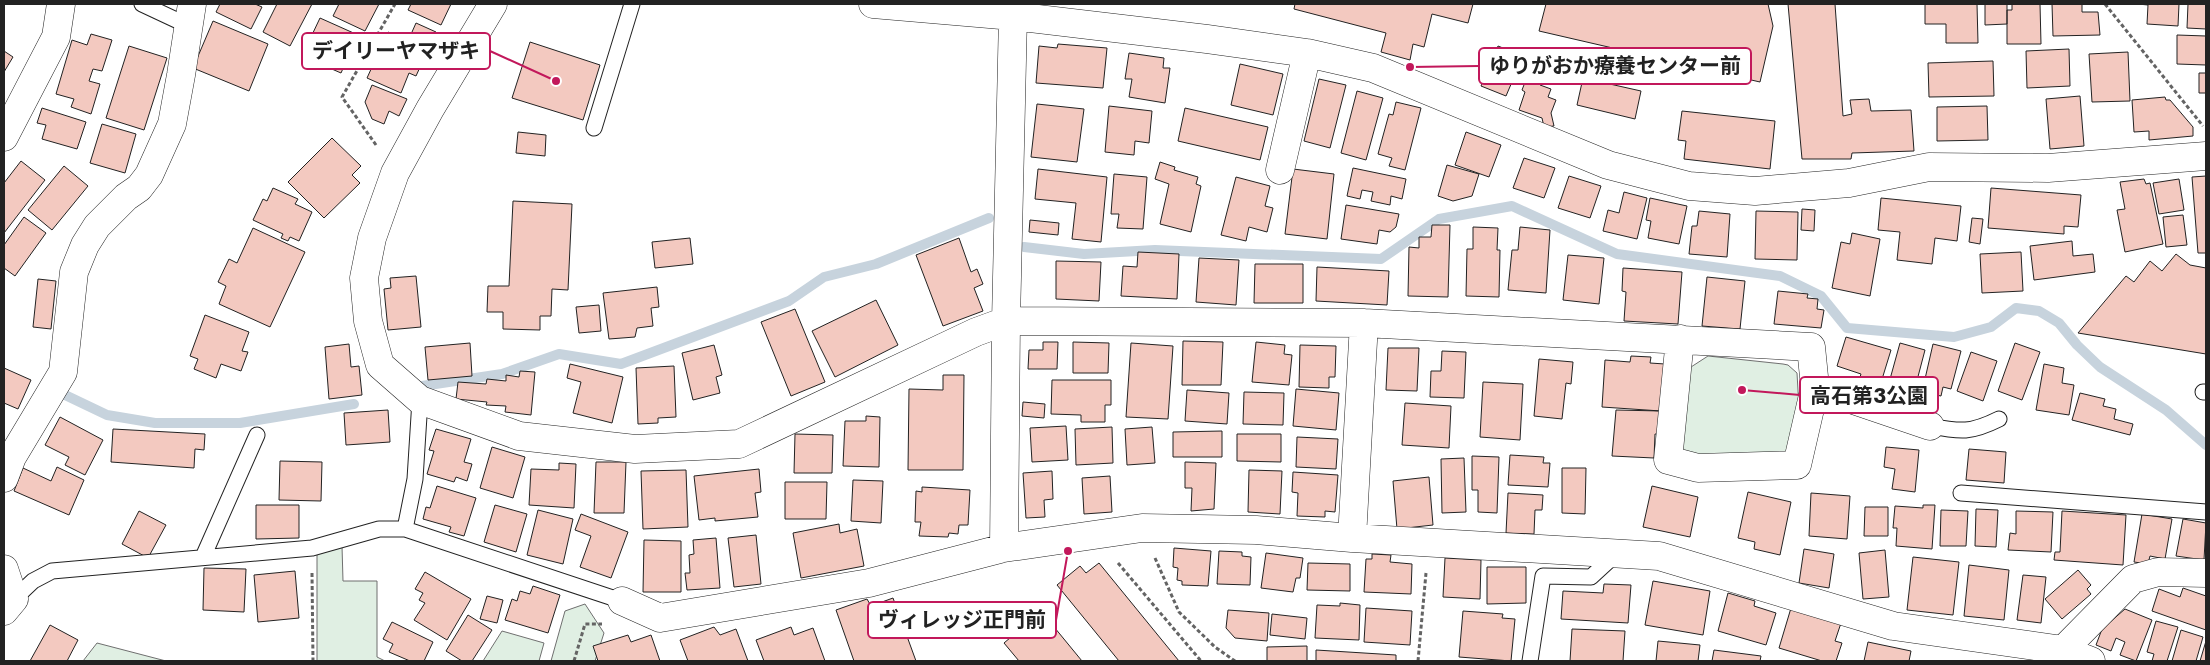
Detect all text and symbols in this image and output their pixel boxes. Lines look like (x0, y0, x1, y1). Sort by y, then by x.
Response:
callout: デイリーヤマザキ (302, 33, 490, 69)
text: デイリーヤマザキ (312, 36, 480, 66)
callout: ゆりがおか療養センター前 (1479, 48, 1751, 84)
text: ゆりがおか療養センター前 (1489, 51, 1741, 81)
callout: 高石第3公園 (1800, 377, 1938, 413)
text: 高石第3公園 (1810, 381, 1928, 411)
callout: ヴィレッジ正門前 (868, 602, 1056, 638)
text: ヴィレッジ正門前 (878, 605, 1046, 635)

